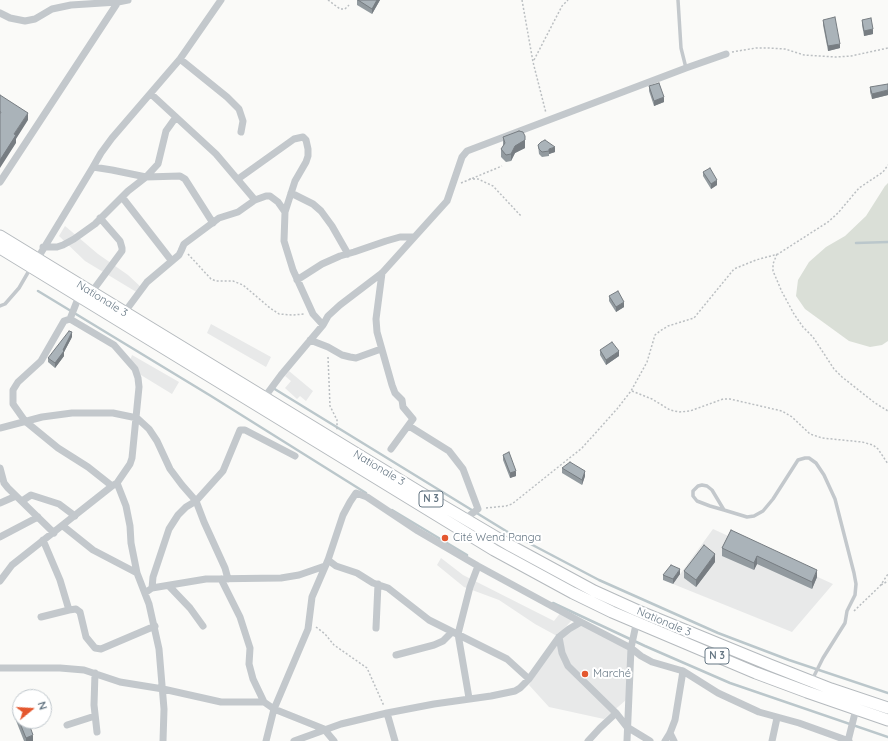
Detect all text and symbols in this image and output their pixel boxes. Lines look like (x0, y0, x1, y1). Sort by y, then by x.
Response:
street label: Nationale 3 (74, 278, 130, 320)
street label: Nationale 3 (351, 447, 407, 489)
road number: N 3 (419, 491, 443, 507)
place label: Cité Wend Panga (453, 531, 541, 545)
marker: Cité Wend Panga (440, 533, 450, 543)
street label: Nationale 3 (635, 605, 693, 639)
road number: N 3 (705, 648, 729, 664)
place label: Marché (593, 667, 631, 681)
marker: Marché (580, 669, 590, 679)
north arrow (12, 689, 52, 729)
text: N (35, 700, 50, 712)

